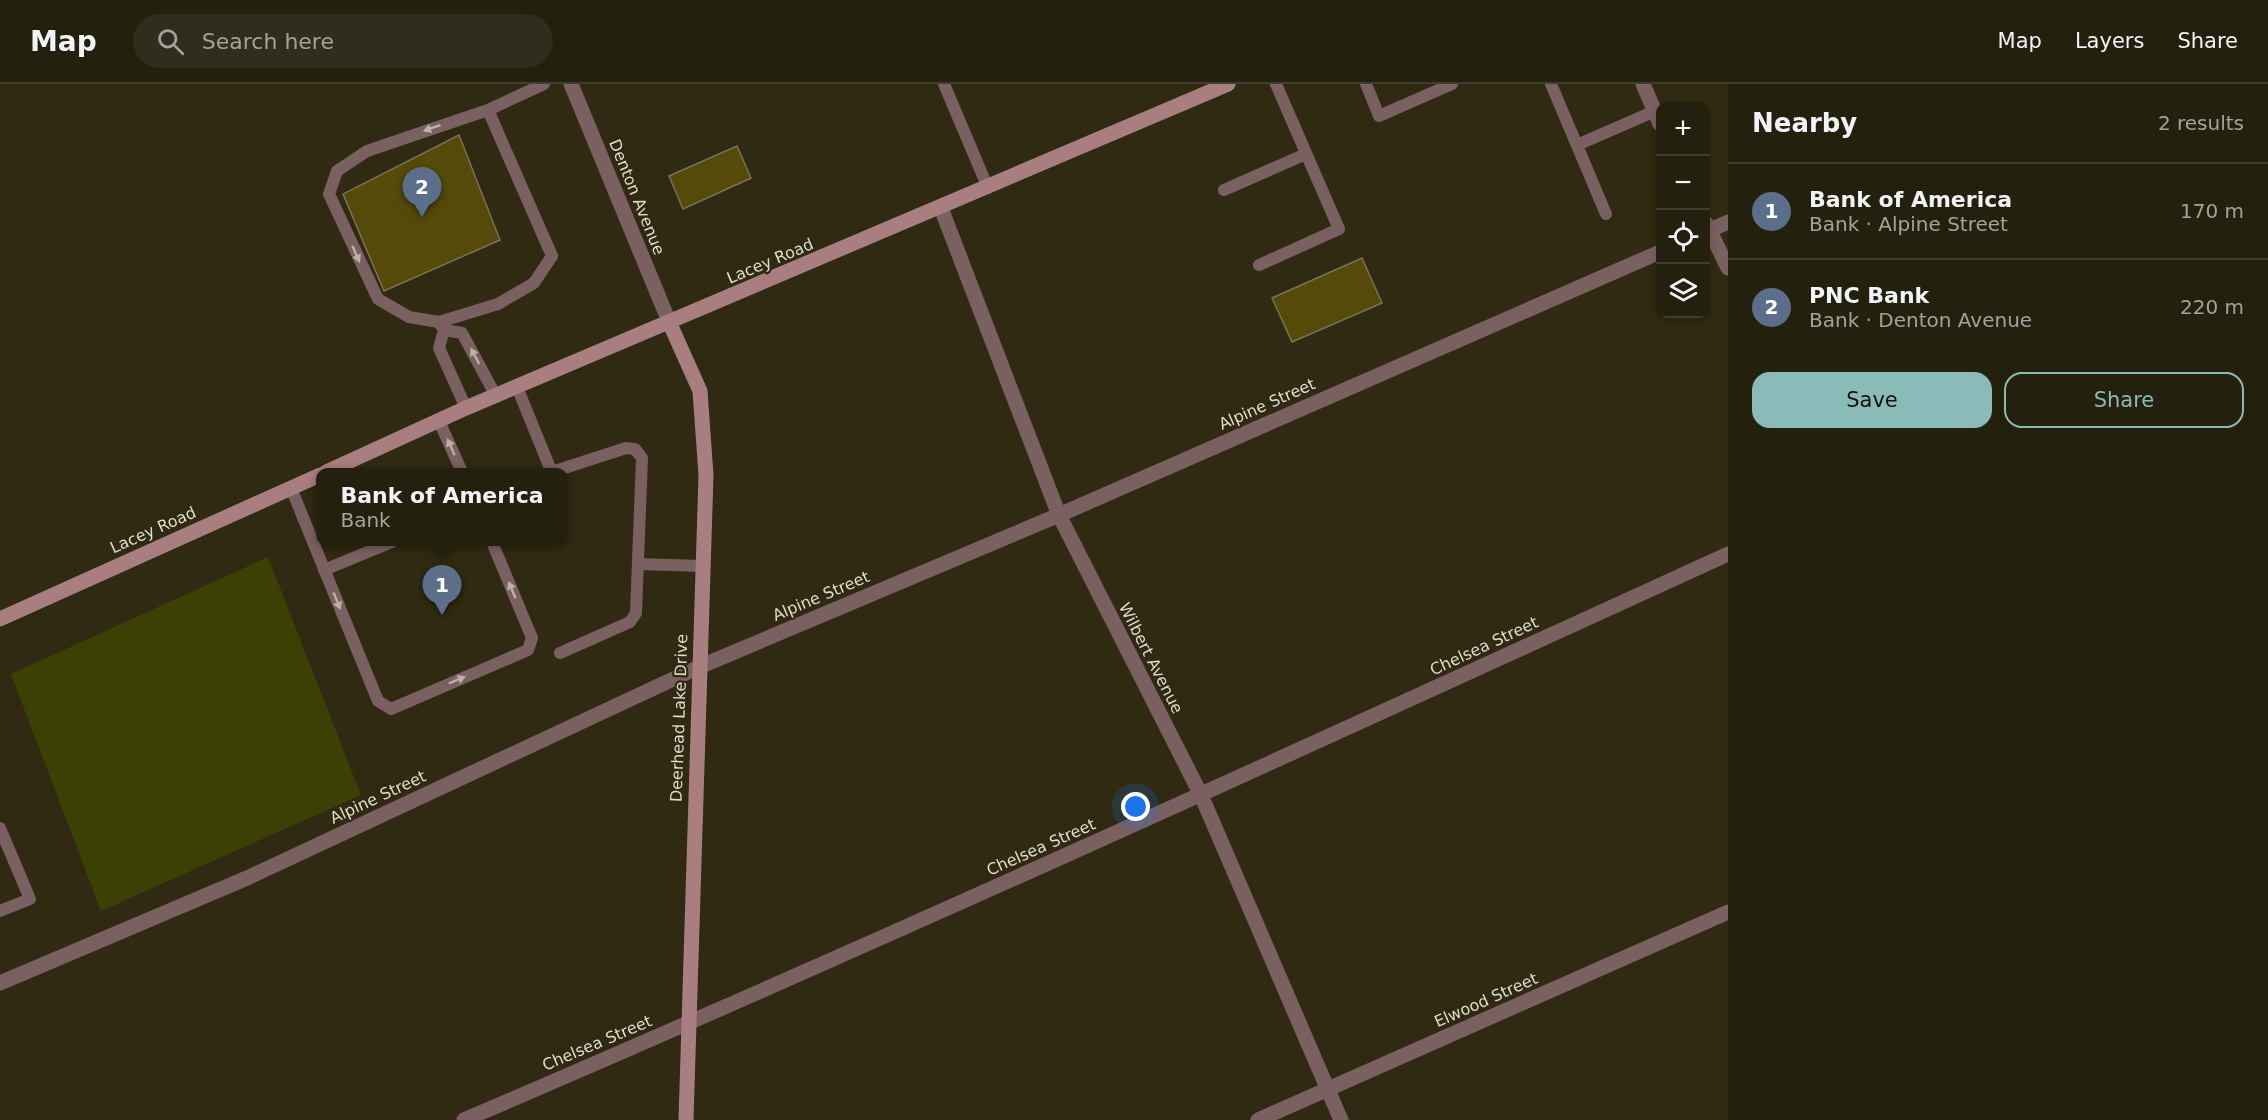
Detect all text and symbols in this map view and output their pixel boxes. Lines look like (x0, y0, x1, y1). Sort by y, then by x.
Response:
search box (133, 14, 553, 68)
text: Map (30, 25, 97, 58)
icon: search (154, 25, 187, 58)
text: Search here (202, 29, 334, 54)
text: Map (1998, 29, 2042, 53)
text: Layers (2075, 29, 2144, 53)
text: Share (2177, 29, 2238, 53)
map controls (1656, 102, 1710, 318)
button: + (1656, 102, 1710, 156)
text: Nearby (1752, 108, 1857, 138)
text: 2 results (2158, 111, 2244, 135)
one-way arrow (423, 124, 441, 134)
street label: Denton Avenue (605, 136, 669, 258)
button: − (1656, 156, 1710, 210)
pin: 2 (402, 168, 442, 217)
text: Bank of America (1809, 187, 2012, 212)
text: 1 (1765, 199, 1778, 223)
text: 170 m (2180, 199, 2244, 223)
button: locate (1656, 210, 1710, 264)
text: Bank · Alpine Street (1809, 212, 2008, 236)
street label: Lacey Road (724, 234, 816, 288)
one-way arrow (351, 245, 361, 263)
button: layers (1656, 264, 1710, 318)
text: PNC Bank (1809, 283, 1929, 308)
text: 2 (1765, 295, 1778, 319)
text: 220 m (2180, 295, 2244, 319)
text: Bank · Denton Avenue (1809, 308, 2032, 332)
one-way arrow (470, 347, 480, 364)
button: Save (1752, 372, 1992, 428)
button: Share (2004, 372, 2244, 428)
street label: Alpine Street (1216, 374, 1318, 434)
one-way arrow (446, 438, 455, 455)
popup (316, 468, 568, 546)
text: Bank of America (340, 483, 544, 508)
street label: Lacey Road (107, 503, 199, 557)
text: Bank (340, 508, 391, 532)
pin: 1 (422, 566, 462, 615)
street label: Alpine Street (770, 567, 872, 625)
one-way arrow (507, 580, 517, 598)
one-way arrow (332, 592, 342, 610)
street label: Wilbert Avenue (1115, 599, 1187, 717)
street label: Chelsea Street (1427, 613, 1541, 679)
street label: Deerhead Lake Drive (667, 634, 691, 802)
one-way arrow (448, 675, 466, 685)
street label: Alpine Street (327, 766, 429, 828)
your location (1121, 792, 1150, 821)
street label: Chelsea Street (984, 814, 1098, 880)
street label: Elwood Street (1431, 969, 1541, 1031)
street label: Chelsea Street (539, 1011, 655, 1075)

